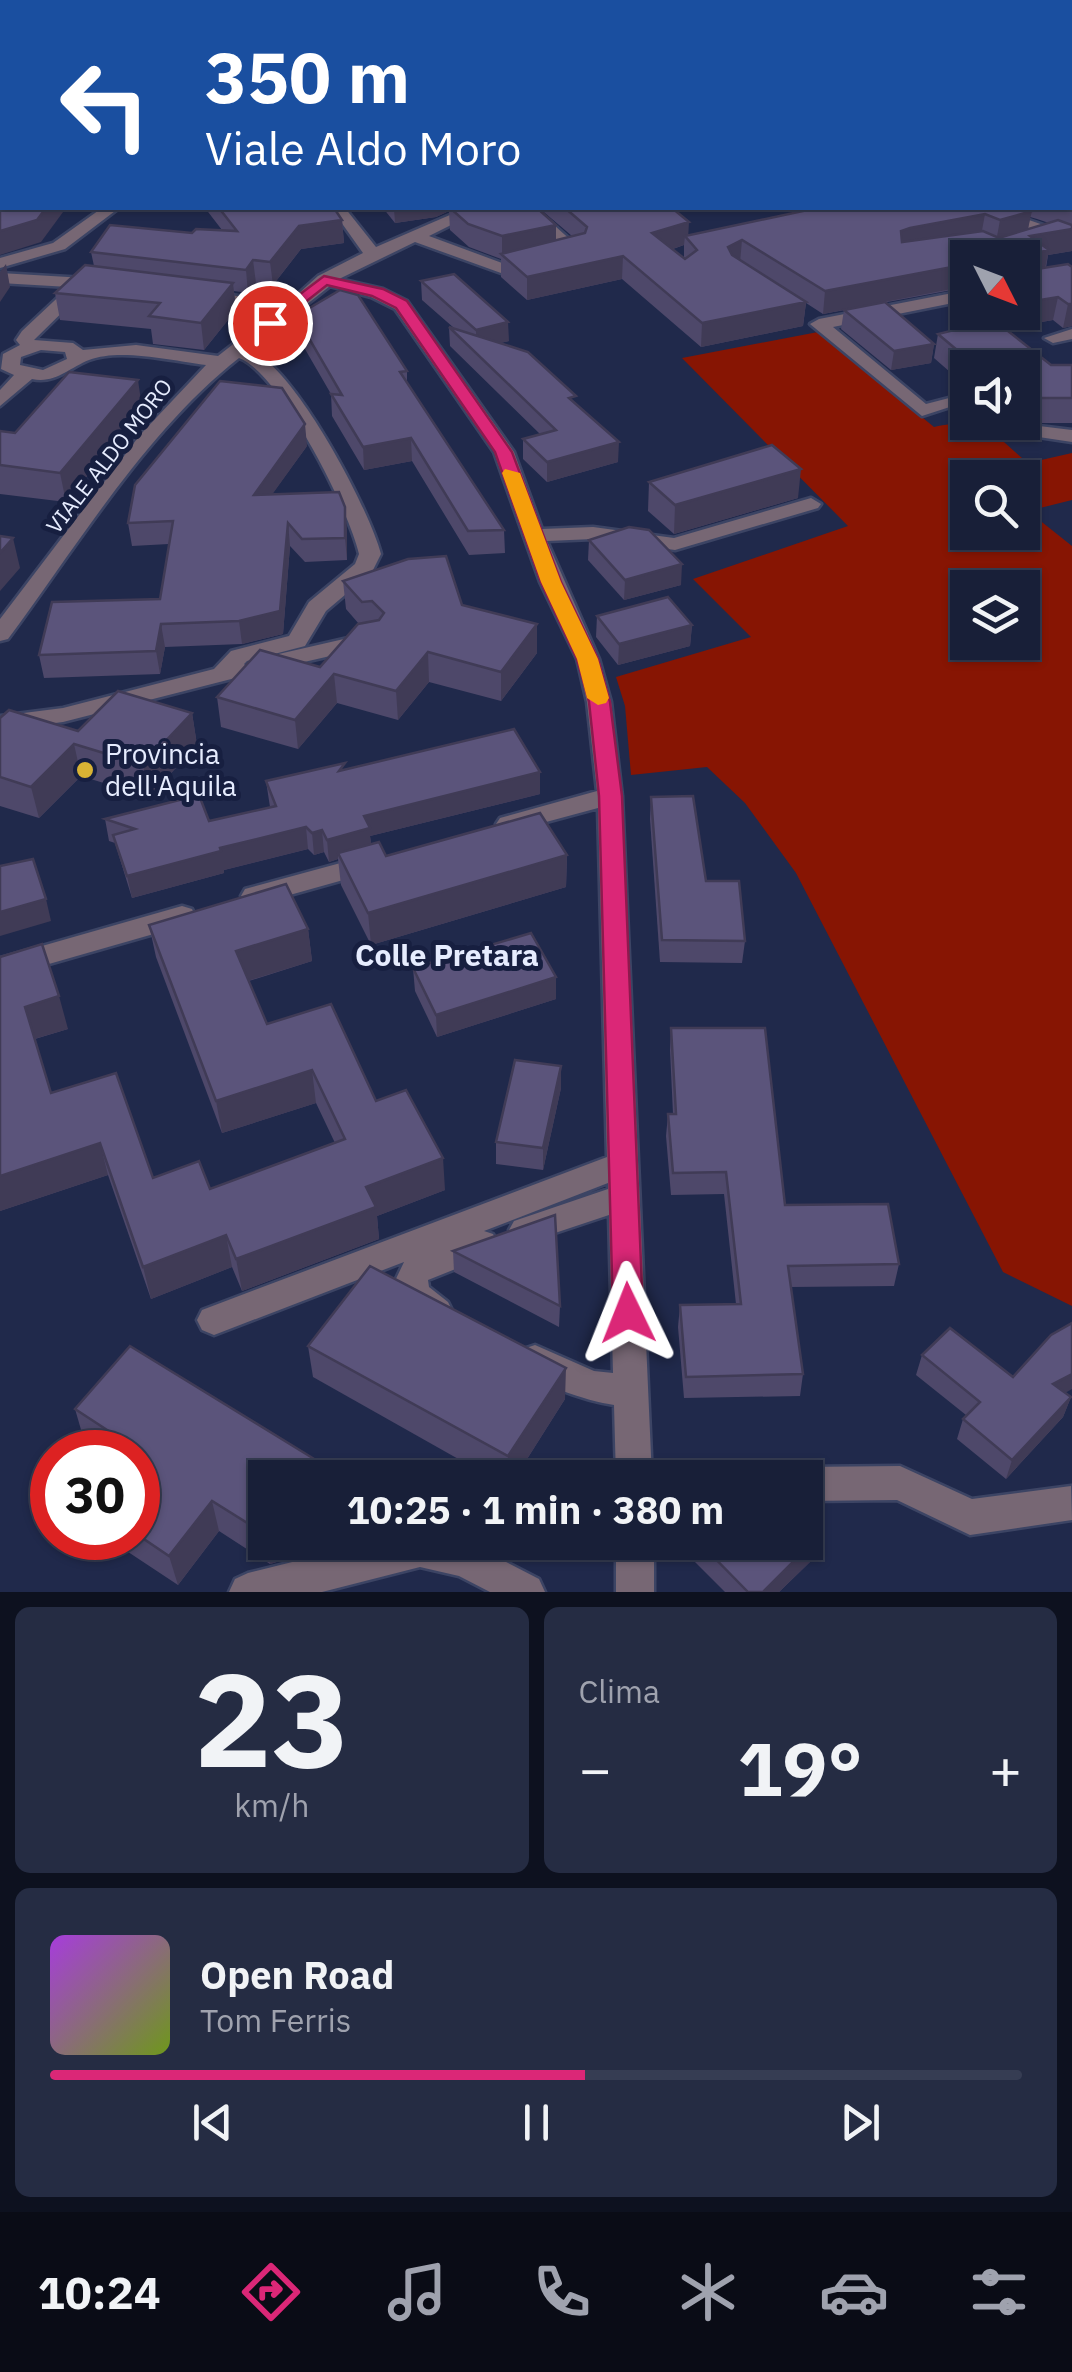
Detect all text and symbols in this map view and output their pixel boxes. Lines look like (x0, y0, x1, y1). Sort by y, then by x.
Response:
text: 350 m (205, 31, 410, 122)
icon: left (40, 40, 170, 170)
text: Viale Aldo Moro (205, 119, 522, 177)
north arrow (950, 240, 1040, 330)
map controls (950, 240, 1040, 660)
pin (228, 281, 313, 366)
icon: arrive (243, 296, 298, 351)
button: sound (950, 350, 1040, 440)
street label: VIALE ALDO MORO (39, 372, 178, 539)
button: search (950, 460, 1040, 550)
button: layers (950, 570, 1040, 660)
place label: Provincia dell'Aquila (105, 735, 237, 804)
marker: Provincia dell'Aquila (74, 759, 96, 781)
district label: Colle Pretara (355, 935, 539, 974)
position arrow (576, 1261, 680, 1365)
speed limit sign: 30 (30, 1430, 160, 1560)
text: 10:25 · 1 min · 380 m (347, 1485, 724, 1534)
text: 23 (194, 1634, 350, 1803)
text: Clima (579, 1670, 660, 1712)
text: 19° (738, 1719, 863, 1817)
text: − (579, 1733, 612, 1804)
text: + (989, 1733, 1022, 1804)
text: km/h (234, 1784, 309, 1826)
text: Open Road (200, 1950, 394, 1999)
text: Tom Ferris (200, 1999, 351, 2041)
icon: previous (185, 2095, 240, 2150)
icon: pause (509, 2095, 564, 2150)
icon: next (833, 2095, 888, 2150)
icon: directions (236, 2257, 306, 2327)
icon: music (382, 2257, 452, 2327)
icon: phone (527, 2257, 597, 2327)
icon: climate (673, 2257, 743, 2327)
icon: car (819, 2257, 889, 2327)
icon: filters (964, 2257, 1034, 2327)
text: 10:24 (38, 2263, 161, 2321)

